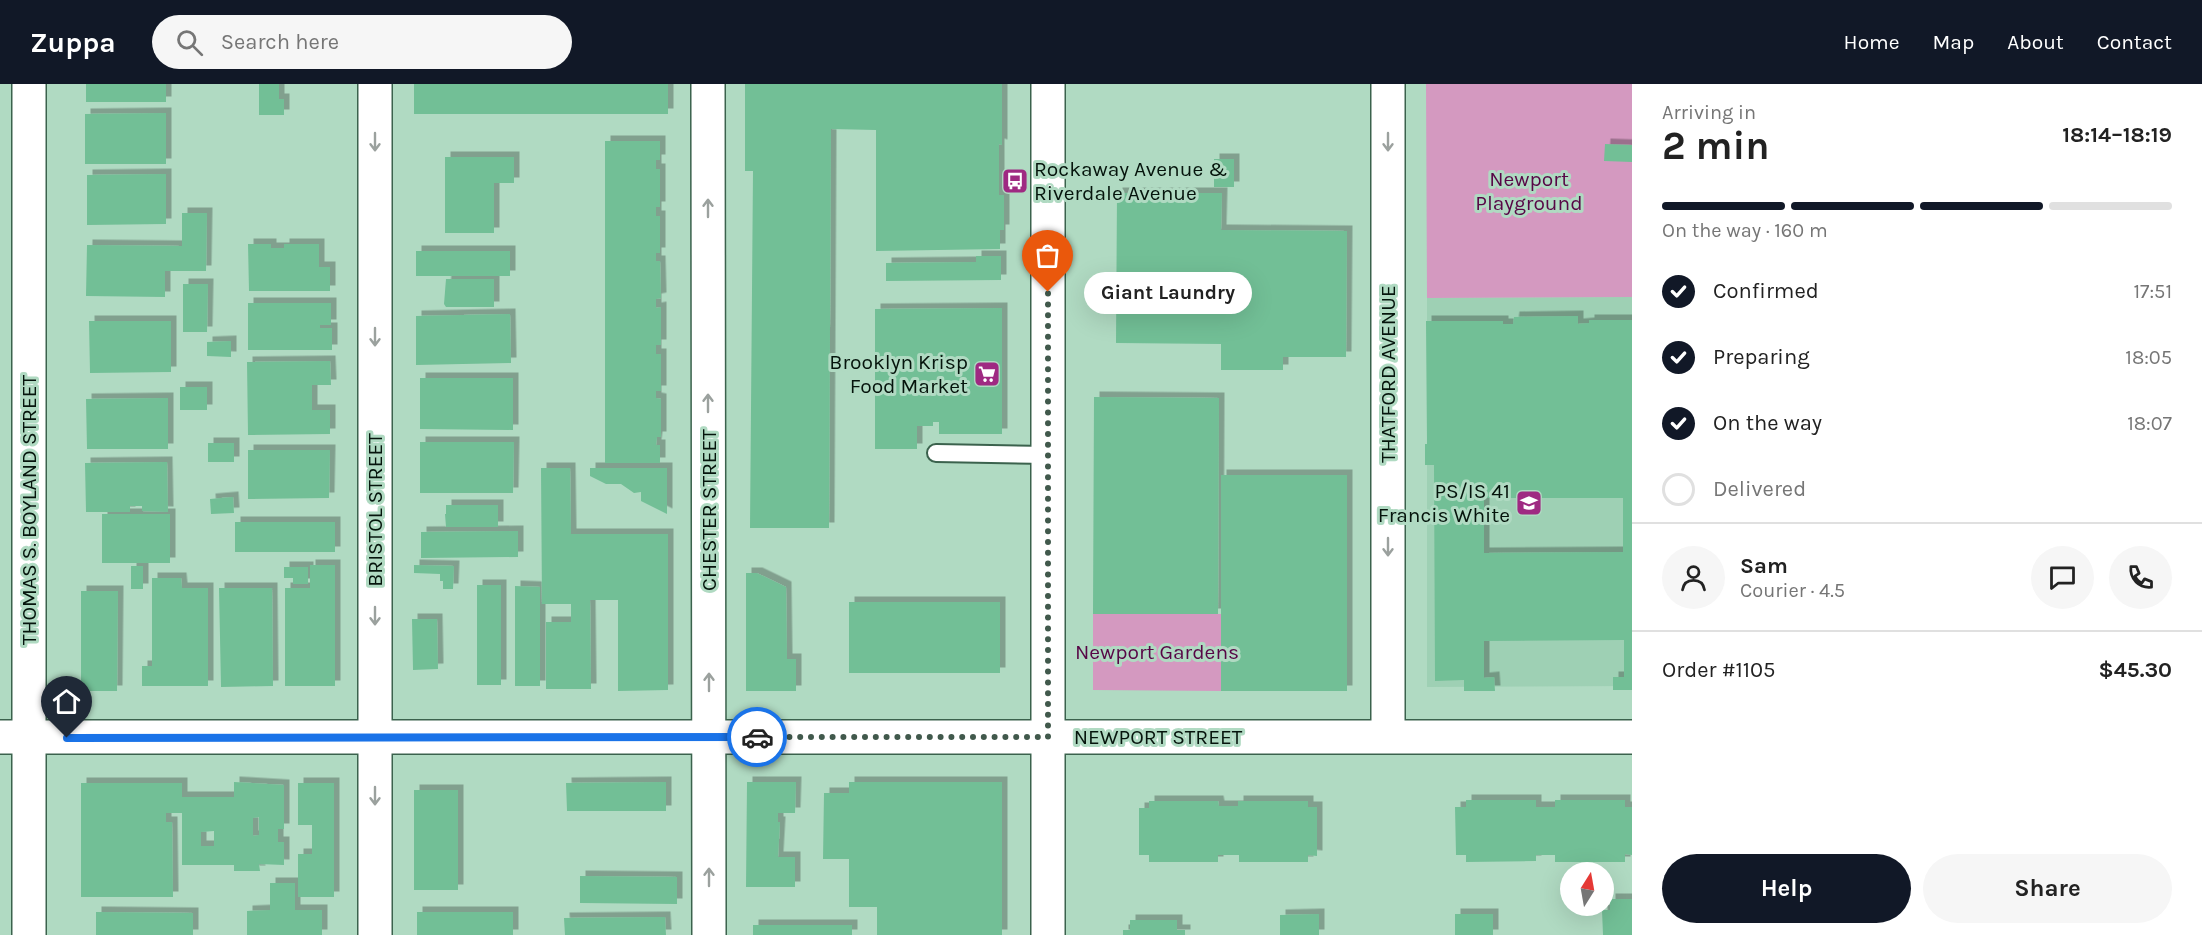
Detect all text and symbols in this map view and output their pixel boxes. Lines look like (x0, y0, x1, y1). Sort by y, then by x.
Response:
search box (152, 15, 572, 69)
text: Zuppa (30, 26, 116, 59)
icon: search (173, 26, 206, 59)
text: Search here (221, 29, 339, 55)
text: Home (1844, 30, 1900, 54)
text: Map (1933, 30, 1974, 54)
text: About (2007, 30, 2064, 54)
text: Contact (2097, 30, 2172, 54)
text: Arriving in (1662, 101, 1756, 124)
text: 18:14–18:19 (2062, 122, 2172, 148)
text: 2 min (1662, 123, 1770, 169)
one-way arrow (369, 132, 381, 152)
one-way arrow (1382, 132, 1394, 152)
place label: Rockaway Avenue & Riverdale Avenue (1034, 157, 1227, 205)
bus stop icon: Rockaway Avenue & Riverdale Avenue (1000, 166, 1030, 196)
park label: Newport Playground (1475, 167, 1583, 215)
one-way arrow (702, 198, 714, 218)
text: On the way · 160 m (1662, 219, 1828, 242)
pin (1022, 230, 1073, 292)
icon: bag (1031, 239, 1064, 272)
callout: Giant Laundry (1084, 271, 1252, 313)
icon: check (1662, 275, 1695, 308)
text: Confirmed (1713, 278, 1819, 304)
text: 17:51 (2133, 280, 2172, 303)
text: Giant Laundry (1101, 281, 1235, 304)
street label: THATFORD AVENUE (1376, 285, 1400, 463)
one-way arrow (369, 327, 381, 347)
icon: check (1662, 341, 1695, 374)
text: Preparing (1713, 344, 1810, 370)
text: 18:05 (2125, 346, 2172, 369)
place label: Brooklyn Krisp Food Market (829, 350, 968, 398)
supermarket icon: Brooklyn Krisp Food Market (972, 359, 1002, 389)
street label: THOMAS S. BOYLAND STREET (17, 374, 41, 645)
one-way arrow (702, 393, 714, 413)
icon: check (1662, 407, 1695, 440)
text: On the way (1713, 410, 1822, 436)
text: 18:07 (2127, 412, 2172, 435)
street label: CHESTER STREET (697, 429, 721, 591)
street label: BRISTOL STREET (363, 433, 387, 587)
text: Delivered (1713, 476, 1806, 502)
place label: PS/IS 41 Francis White (1378, 479, 1510, 527)
school or university icon: PS/IS 41 Francis White (1514, 488, 1544, 518)
one-way arrow (1382, 537, 1394, 557)
button: person (1662, 546, 1725, 609)
button: chat (2031, 546, 2094, 609)
button: phone (2109, 546, 2172, 609)
text: Sam (1740, 553, 1788, 579)
text: Courier · 4.5 (1740, 579, 1845, 602)
one-way arrow (369, 606, 381, 626)
park label: Newport Gardens (1075, 640, 1239, 664)
text: Order #1105 (1662, 657, 1775, 683)
text: $45.30 (2099, 657, 2172, 683)
one-way arrow (703, 672, 715, 692)
pin (41, 676, 92, 738)
icon: home (50, 685, 83, 718)
courier (727, 707, 787, 767)
icon: car (741, 721, 774, 754)
street label: NEWPORT STREET (1074, 725, 1243, 749)
one-way arrow (369, 785, 381, 805)
button: Help (1662, 854, 1911, 923)
button: Share (1923, 854, 2172, 923)
north arrow (1560, 862, 1614, 916)
map controls (1560, 862, 1614, 916)
one-way arrow (703, 867, 715, 887)

